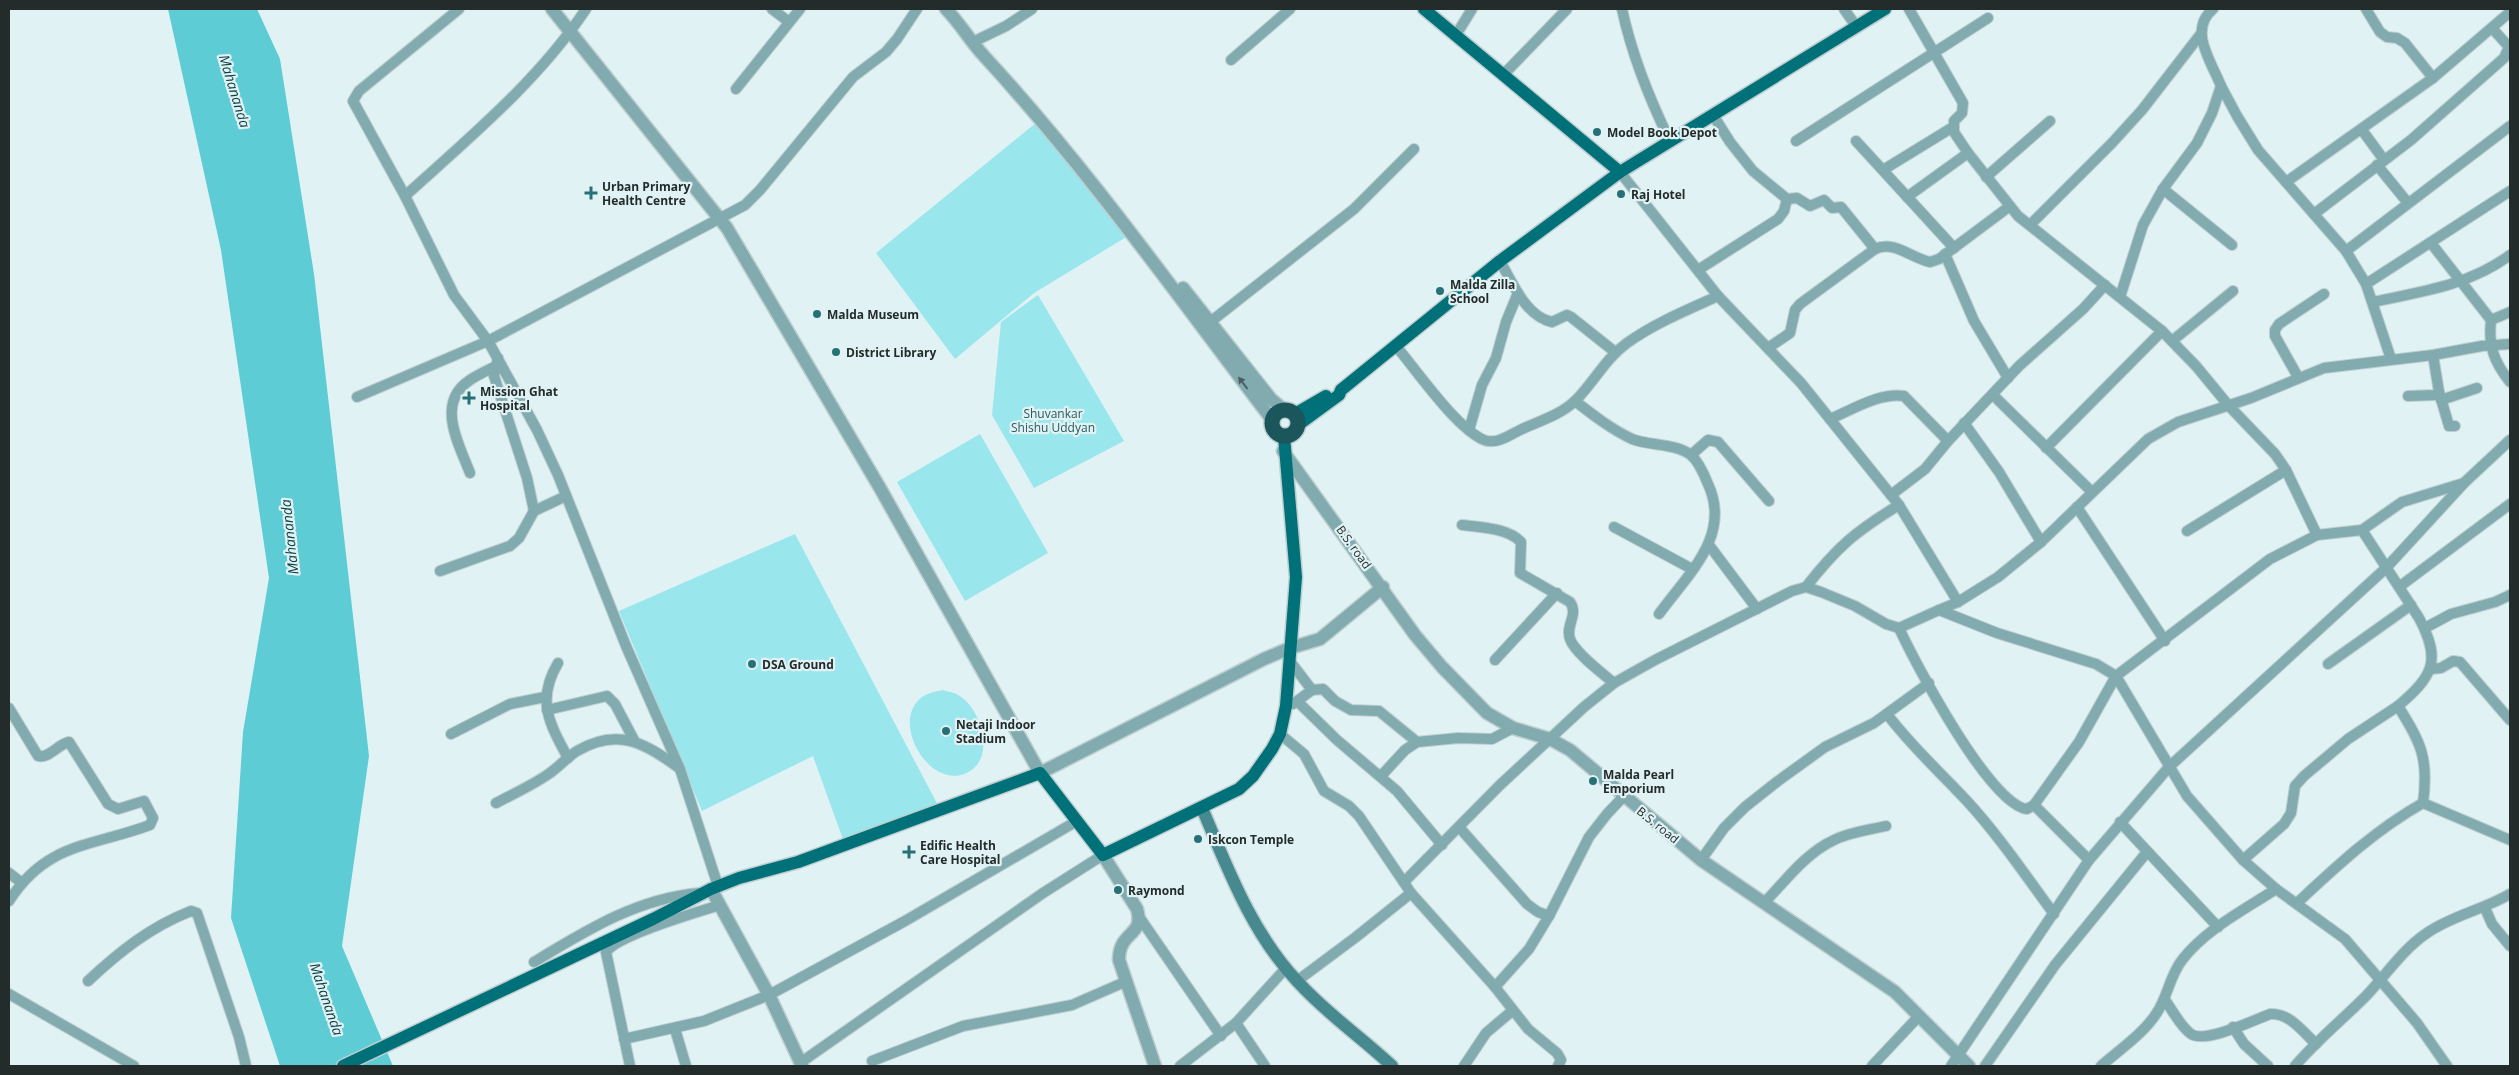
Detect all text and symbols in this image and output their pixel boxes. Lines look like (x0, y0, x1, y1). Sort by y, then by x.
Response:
water label: Mahananda (215, 52, 255, 130)
place label: Model Book Depot (1607, 124, 1717, 141)
marker: Model Book Depot (1591, 126, 1603, 138)
place label: Urban Primary Health Centre (602, 178, 690, 209)
marker: Urban Primary Health Centre (584, 186, 598, 200)
place label: Raj Hotel (1631, 186, 1686, 203)
marker: Raj Hotel (1615, 188, 1627, 200)
place label: Malda Zilla School (1450, 276, 1515, 307)
marker: Malda Zilla School (1434, 285, 1446, 297)
place label: Malda Museum (827, 306, 919, 323)
marker: Malda Museum (811, 308, 823, 320)
place label: District Library (846, 344, 937, 361)
marker: District Library (830, 346, 842, 358)
one-way arrow (1238, 377, 1249, 390)
place label: Mission Ghat Hospital (480, 383, 558, 414)
marker: Mission Ghat Hospital (462, 391, 476, 405)
park label: Shuvankar Shishu Uddyan (1011, 405, 1095, 436)
water label: Mahananda (276, 498, 302, 576)
street label: B.S. road (1332, 522, 1376, 572)
place label: DSA Ground (762, 656, 834, 673)
marker: DSA Ground (746, 658, 758, 670)
place label: Netaji Indoor Stadium (956, 716, 1036, 747)
marker: Netaji Indoor Stadium (940, 725, 952, 737)
place label: Malda Pearl Emporium (1603, 766, 1674, 797)
marker: Malda Pearl Emporium (1587, 775, 1599, 787)
street label: B.S. road (1633, 803, 1683, 847)
place label: Iskcon Temple (1208, 831, 1294, 848)
marker: Iskcon Temple (1192, 833, 1204, 845)
place label: Edific Health Care Hospital (920, 837, 1001, 868)
marker: Edific Health Care Hospital (902, 845, 916, 859)
place label: Raymond (1128, 882, 1185, 899)
marker: Raymond (1112, 884, 1124, 896)
water label: Mahananda (306, 960, 348, 1038)

